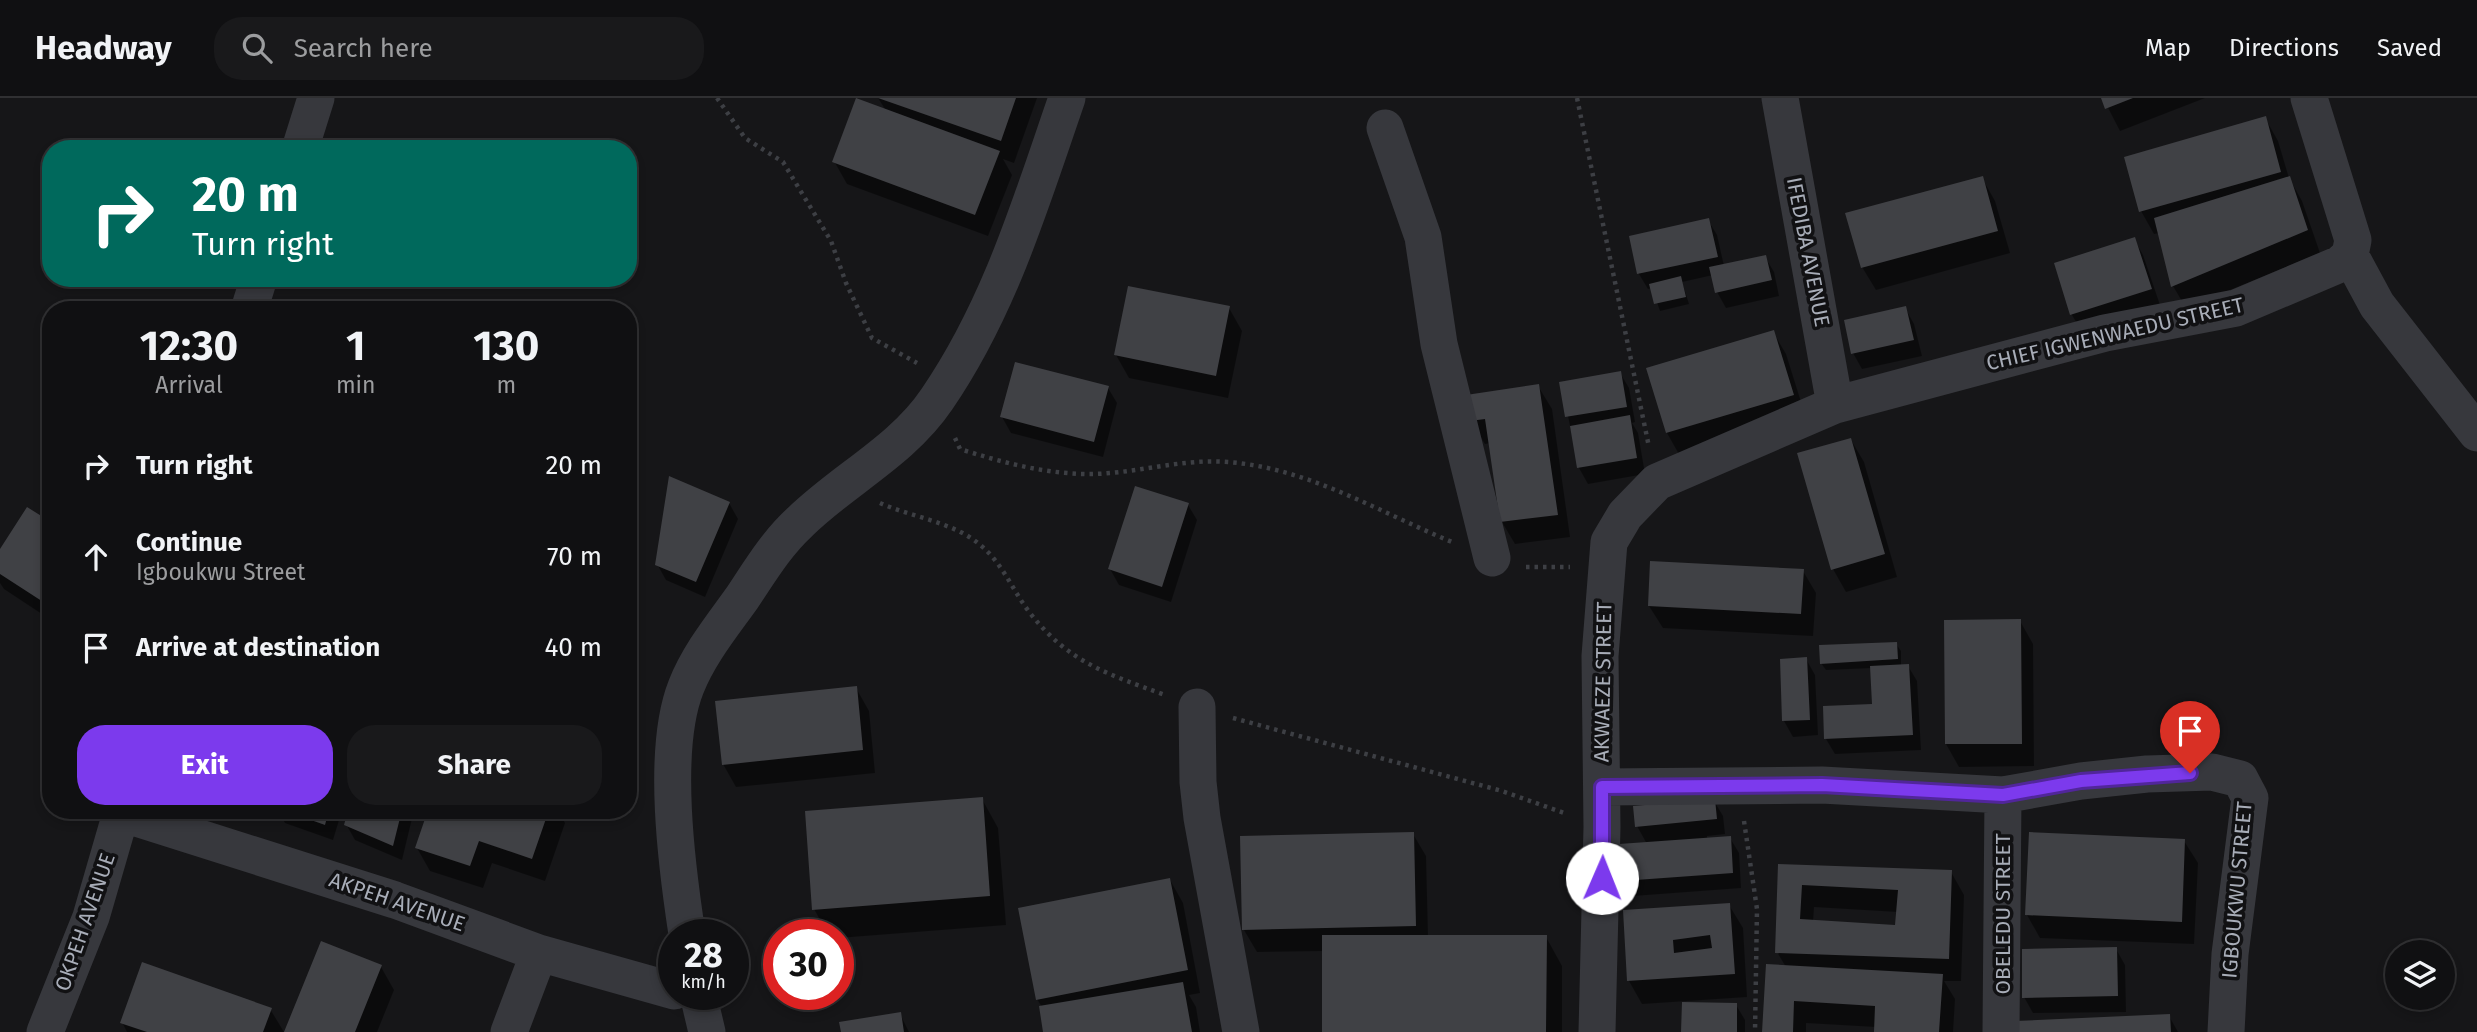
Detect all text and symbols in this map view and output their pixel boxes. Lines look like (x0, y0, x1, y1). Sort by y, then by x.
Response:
search box (214, 17, 704, 80)
text: Headway (35, 28, 172, 68)
icon: search (238, 29, 276, 67)
text: Search here (294, 33, 433, 64)
text: Map (2145, 34, 2191, 62)
text: Directions (2229, 34, 2339, 62)
text: Saved (2377, 34, 2442, 62)
text: 20 m (192, 165, 299, 224)
icon: right (77, 168, 168, 259)
street label: IFEDIBA AVENUE (1781, 175, 1835, 329)
text: Turn right (192, 225, 334, 263)
street label: CHIEF IGWENWAEDU STREET (1984, 292, 2246, 376)
text: 12:30 (140, 321, 238, 371)
text: 1 (346, 321, 365, 371)
text: 130 (473, 321, 539, 371)
text: Arrival (155, 371, 223, 399)
text: min (336, 371, 376, 399)
text: m (496, 371, 516, 399)
icon: right (77, 447, 115, 485)
text: Turn right (136, 450, 253, 481)
text: 20 m (545, 450, 602, 481)
text: Continue (136, 527, 242, 558)
icon: ahead (77, 538, 115, 576)
text: 70 m (547, 541, 602, 572)
text: Igboukwu Street (136, 558, 305, 586)
street label: AKWAEZE STREET (1589, 601, 1617, 762)
icon: arrive (77, 629, 115, 667)
text: Arrive at destination (136, 632, 380, 663)
text: 40 m (544, 632, 602, 663)
pin (2160, 701, 2220, 773)
icon: arrive (2171, 712, 2209, 750)
button: Exit (77, 725, 333, 805)
button: Share (347, 725, 602, 805)
street label: IGBOUKWU STREET (2216, 800, 2258, 980)
street label: OBELEDU STREET (1990, 833, 2016, 995)
position arrow (1565, 841, 1639, 915)
street label: OKPEH AVENUE (49, 850, 121, 994)
street label: AKPEH AVENUE (326, 867, 468, 937)
speed limit sign: 30 (763, 919, 854, 1010)
text: 28 (684, 934, 723, 976)
map controls (2385, 940, 2455, 1010)
button: layers (2385, 940, 2455, 1010)
text: km/h (681, 971, 726, 993)

